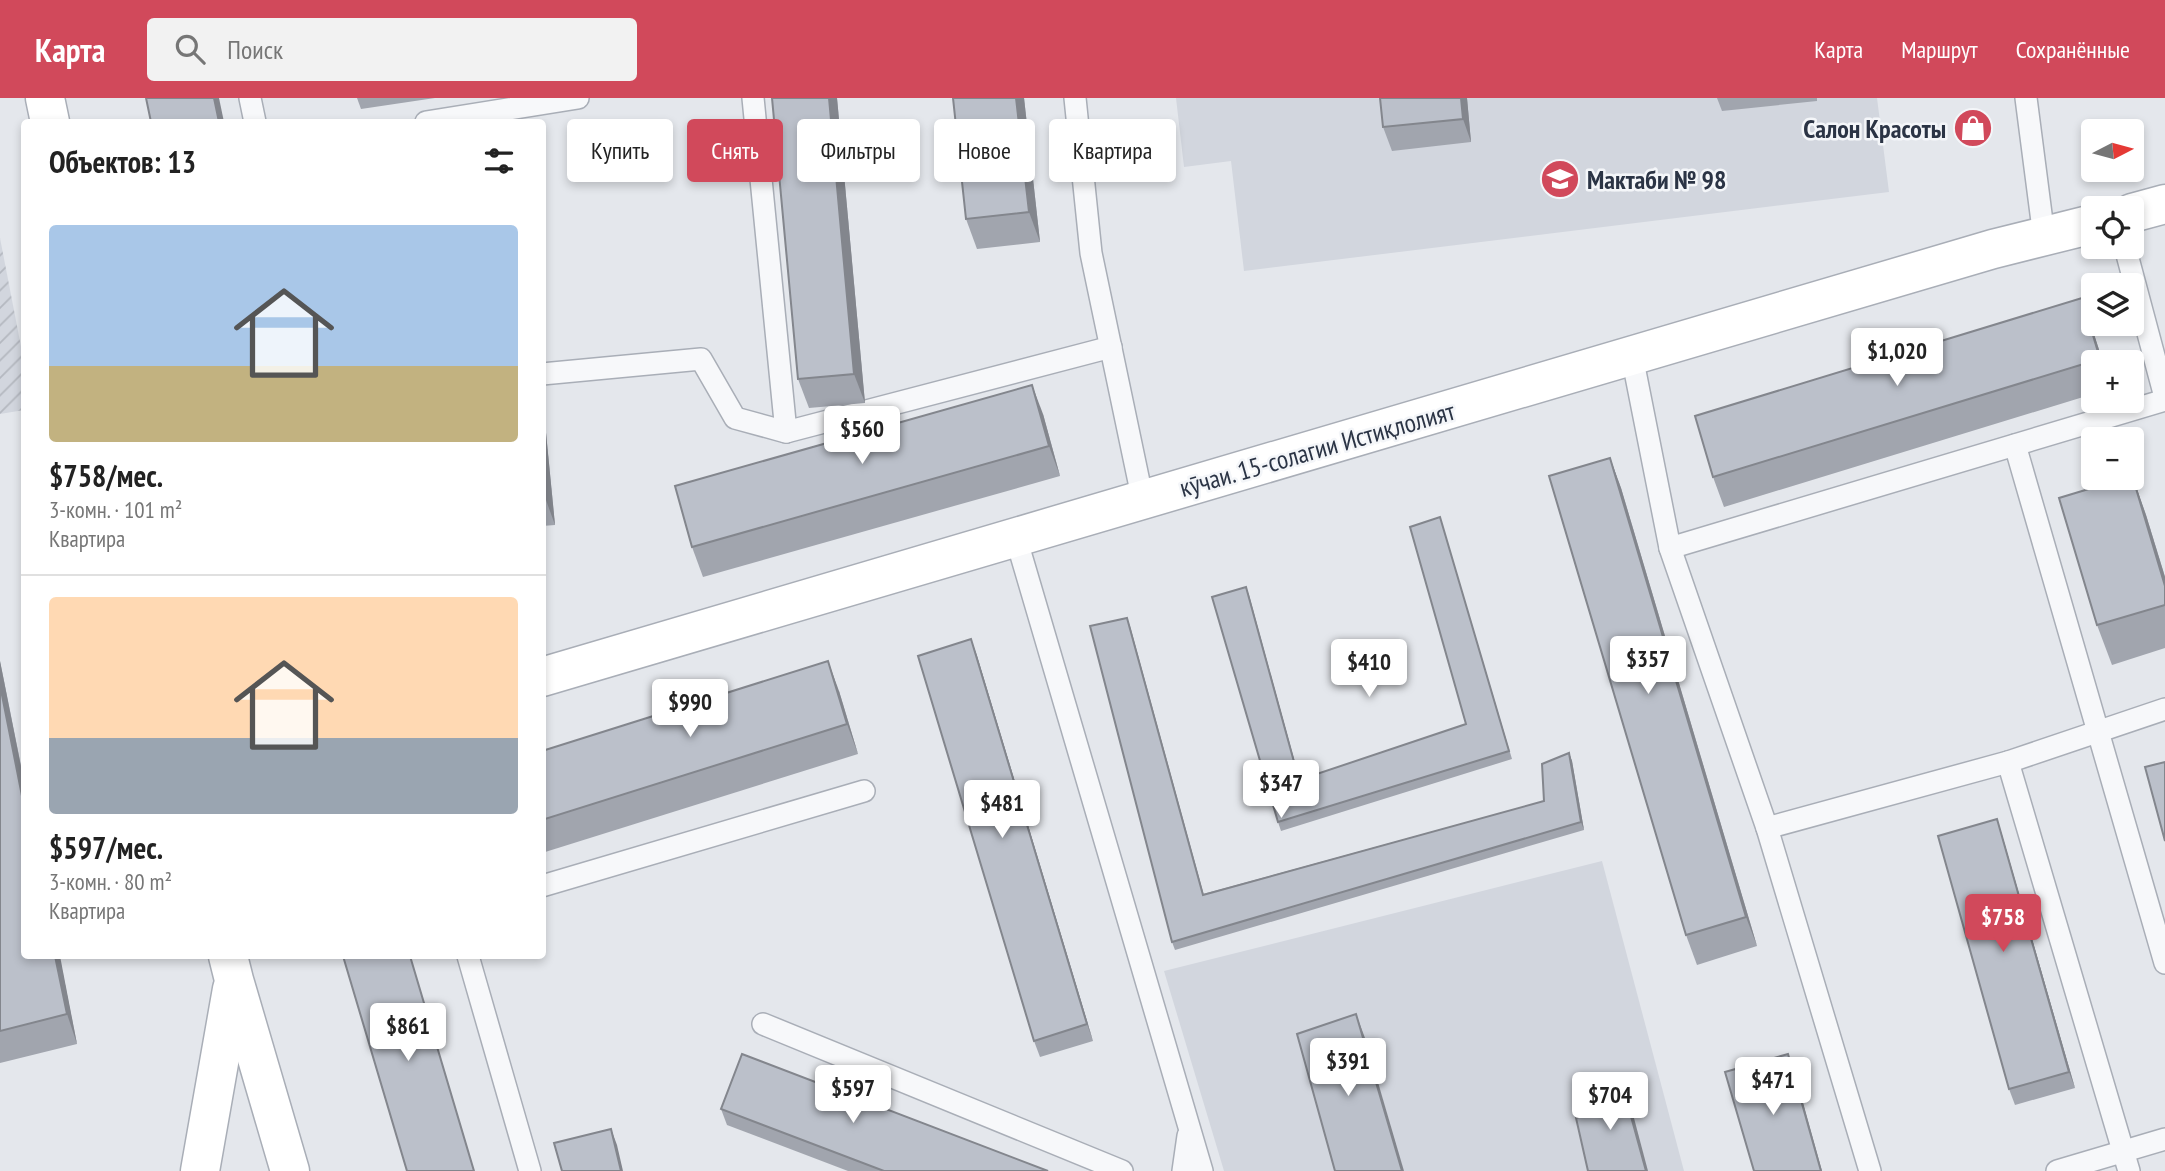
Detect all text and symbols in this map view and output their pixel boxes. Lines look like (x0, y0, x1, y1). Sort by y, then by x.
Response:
search box (147, 18, 637, 81)
text: Карта (35, 28, 105, 71)
icon: search (171, 30, 209, 68)
text: Поиск (227, 33, 283, 66)
text: Карта (1814, 34, 1863, 65)
text: Маршрут (1901, 34, 1978, 65)
text: Сохранённые (2016, 34, 2130, 65)
shop icon: Салон Красоты (1952, 107, 1994, 149)
place label: Салон Красоты (1803, 112, 1946, 145)
chip: Купить (567, 119, 673, 182)
chip: Снять (687, 119, 783, 182)
chip: Фильтры (797, 119, 920, 182)
chip: Новое (934, 119, 1035, 182)
chip: Квартира (1049, 119, 1176, 182)
north arrow (2081, 119, 2144, 182)
map controls (2081, 119, 2144, 490)
text: Объектов: 13 (49, 142, 196, 181)
icon: filters (480, 142, 518, 180)
school or university icon: Мактаби № 98 (1539, 158, 1581, 200)
place label: Мактаби № 98 (1587, 163, 1726, 196)
button: locate (2081, 196, 2144, 259)
icon: home (221, 270, 347, 396)
button: layers (2081, 273, 2144, 336)
pin: $1,020 (1840, 328, 1954, 388)
text: $1,020 (1867, 336, 1927, 365)
button: + (2081, 350, 2144, 413)
street label: кӯчаи. 15-солагии Истиқлолият (1176, 394, 1459, 504)
pin: $560 (821, 406, 903, 466)
text: $560 (840, 414, 884, 443)
button: − (2081, 427, 2144, 490)
text: $758/мес. (49, 456, 163, 495)
text: 3-комн. · 101 m² (49, 495, 182, 524)
text: Квартира (49, 524, 125, 553)
pin: $357 (1607, 636, 1689, 696)
pin: $410 (1328, 640, 1410, 699)
icon: home (221, 642, 347, 768)
text: $357 (1626, 644, 1670, 673)
text: $410 (1347, 647, 1391, 676)
pin: $990 (649, 680, 731, 739)
text: $990 (668, 687, 712, 716)
pin: $347 (1240, 760, 1322, 820)
text: $347 (1259, 768, 1303, 797)
pin: $481 (961, 780, 1043, 840)
text: $481 (980, 788, 1024, 817)
text: $597/мес. (49, 828, 163, 867)
text: 3-комн. · 80 m² (49, 867, 172, 896)
pin: $758 (1962, 894, 2044, 954)
text: Квартира (49, 896, 125, 925)
text: $758 (1981, 902, 2025, 931)
pin: $861 (367, 1004, 449, 1063)
text: $861 (386, 1011, 430, 1040)
pin: $391 (1307, 1038, 1389, 1098)
text: $391 (1326, 1046, 1370, 1075)
pin: $471 (1732, 1058, 1814, 1117)
text: $471 (1751, 1065, 1795, 1094)
pin: $597 (812, 1066, 894, 1125)
pin: $704 (1569, 1072, 1651, 1132)
text: $597 (831, 1073, 875, 1102)
text: $704 (1588, 1080, 1632, 1109)

